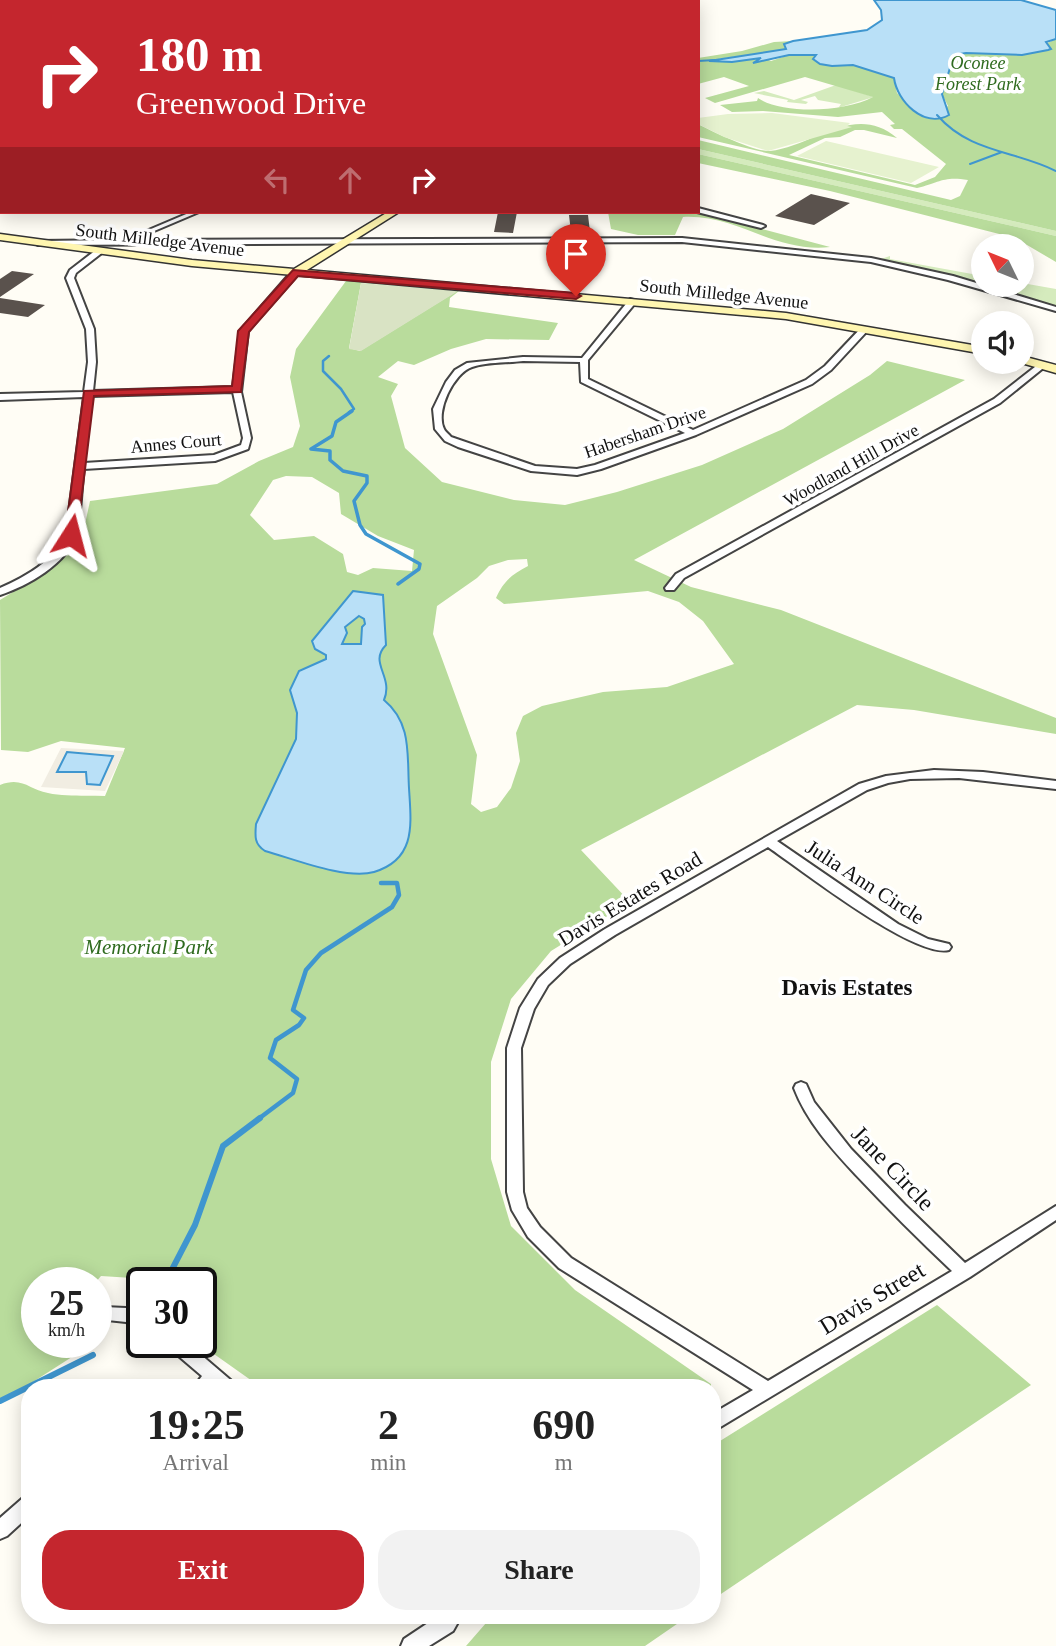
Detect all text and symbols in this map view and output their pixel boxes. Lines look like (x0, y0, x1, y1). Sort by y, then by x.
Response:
text: 180 m (136, 27, 263, 82)
icon: right (21, 28, 112, 119)
park label: Oconee Forest Park (934, 53, 1022, 94)
text: Greenwood Drive (136, 85, 366, 121)
icon: left (258, 161, 296, 199)
icon: ahead (331, 161, 369, 199)
icon: right (404, 161, 442, 199)
street label: South Milledge Avenue (75, 220, 245, 260)
pin (546, 224, 606, 296)
north arrow (971, 234, 1034, 298)
map controls (971, 234, 1034, 374)
icon: arrive (557, 235, 595, 273)
street label: South Milledge Avenue (639, 275, 809, 313)
button: sound (971, 311, 1034, 374)
street label: Habersham Drive (581, 402, 709, 462)
street label: Woodland Hill Drive (780, 420, 922, 510)
street label: Annes Court (130, 429, 222, 457)
position arrow (34, 498, 108, 572)
street label: Julia Ann Circle (801, 835, 929, 929)
street label: Davis Estates Road (554, 846, 707, 951)
park label: Memorial Park (84, 935, 214, 959)
district label: Davis Estates (782, 975, 913, 1000)
street label: Jane Circle (846, 1120, 940, 1216)
street label: Davis Street (815, 1256, 930, 1340)
speed limit sign: 30 (126, 1267, 217, 1358)
text: 25 (49, 1284, 84, 1323)
text: km/h (48, 1320, 85, 1340)
text: 19:25 (147, 1402, 245, 1448)
text: 2 (378, 1402, 399, 1448)
text: 690 (532, 1402, 595, 1448)
text: Arrival (163, 1450, 229, 1475)
text: min (371, 1450, 406, 1475)
text: m (555, 1450, 573, 1475)
button: Exit (42, 1530, 364, 1610)
button: Share (378, 1530, 700, 1610)

